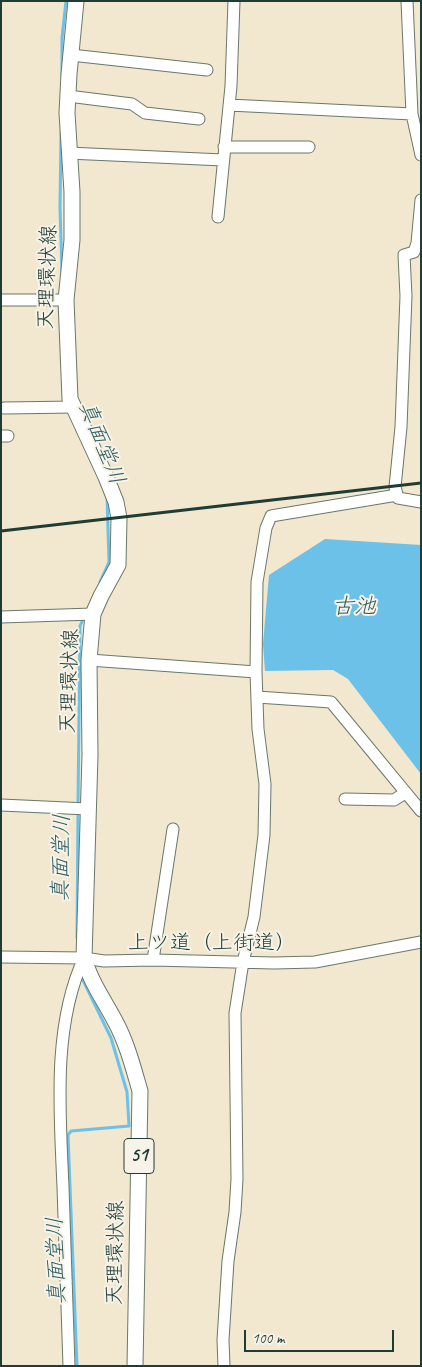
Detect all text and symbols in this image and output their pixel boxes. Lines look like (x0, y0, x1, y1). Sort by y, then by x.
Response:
street label: 天理環状線 (34, 224, 62, 330)
water label: 真面堂川 (72, 397, 130, 489)
water label: 古池 (332, 594, 376, 620)
street label: 天理環状線 (56, 628, 84, 734)
water label: 真面堂川 (48, 814, 76, 902)
street label: 上ツ道（上街道） (128, 930, 296, 956)
road number: 51 (124, 1138, 154, 1174)
street label: 天理環状線 (102, 1200, 130, 1306)
water label: 真面堂川 (42, 1217, 72, 1305)
scale bar (247, 1320, 397, 1352)
text: 100 m (252, 1329, 284, 1348)

